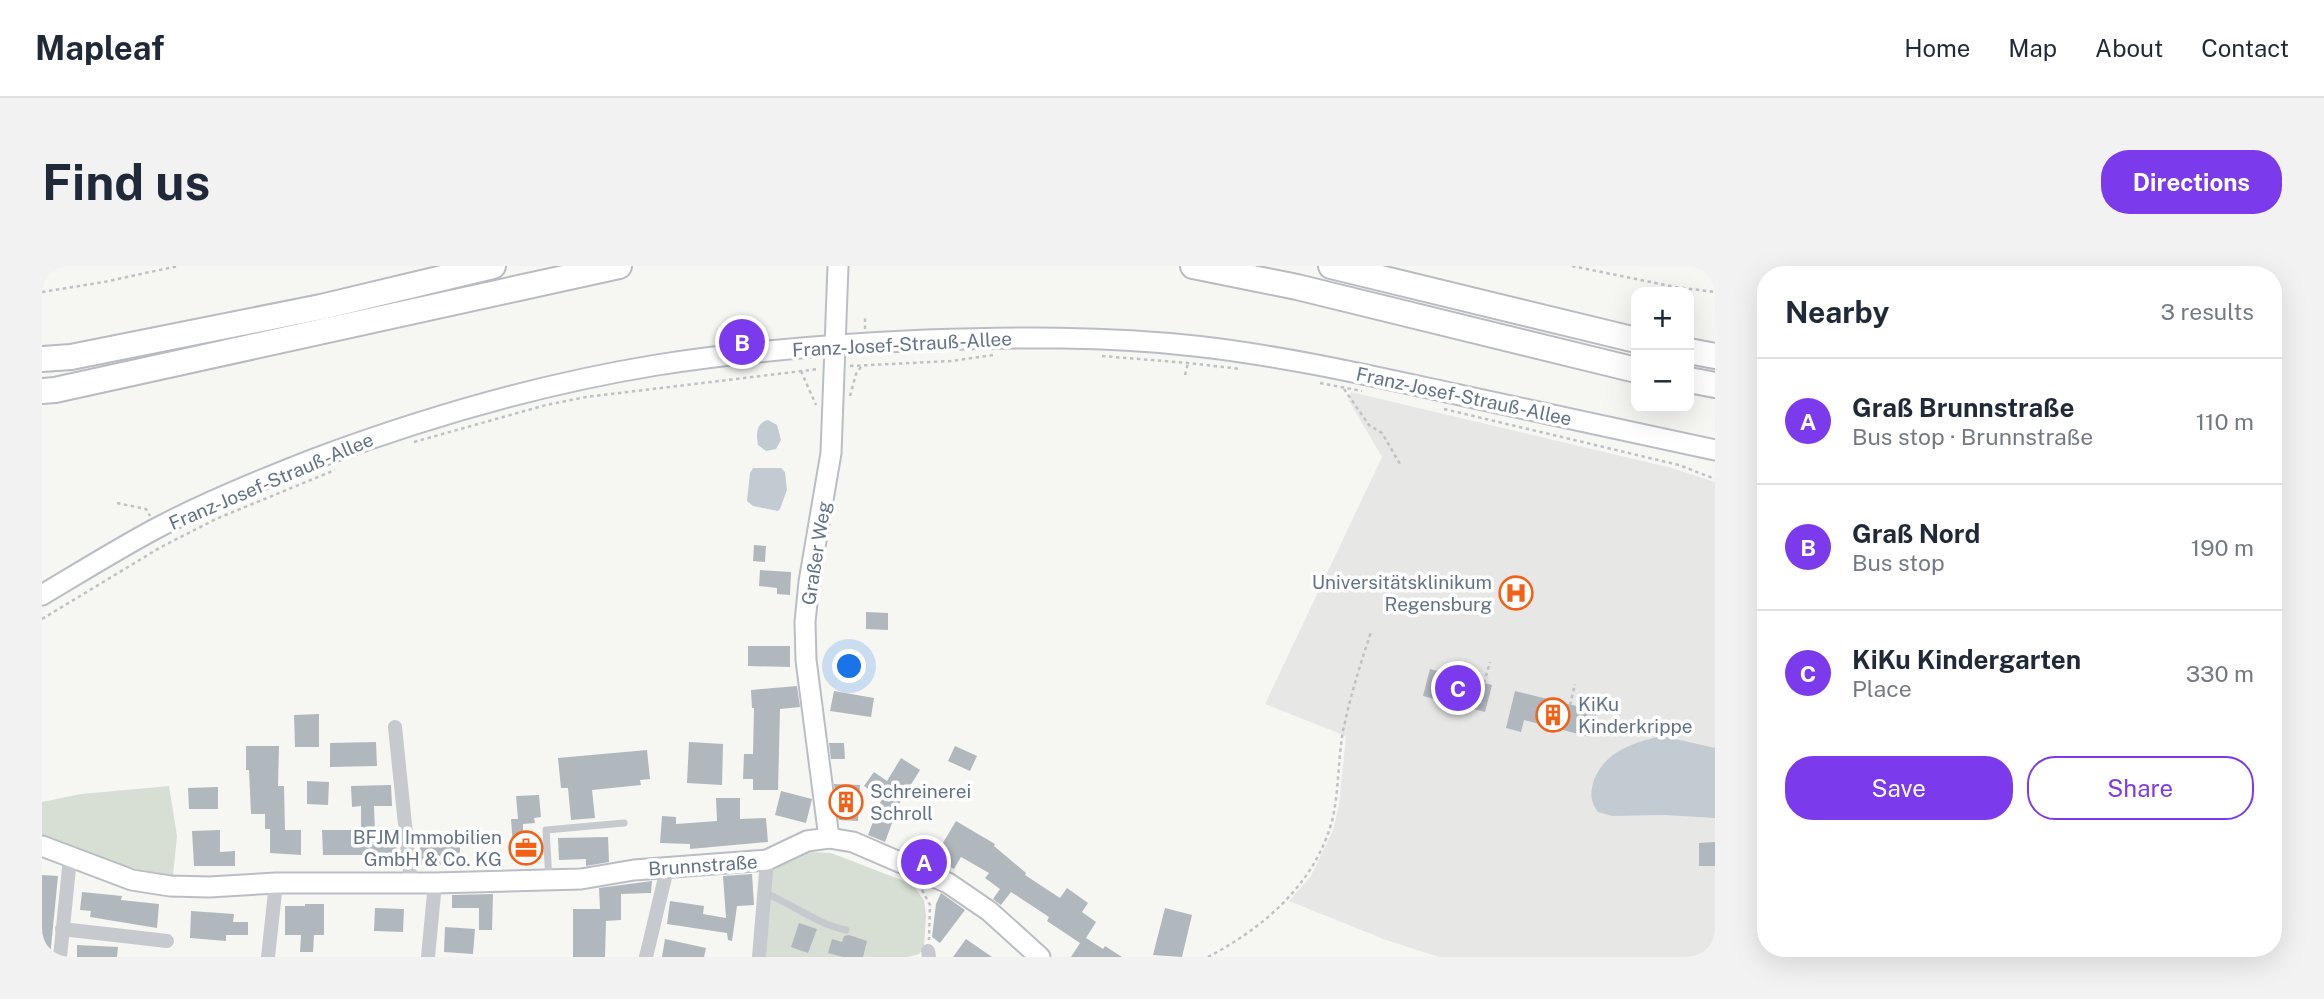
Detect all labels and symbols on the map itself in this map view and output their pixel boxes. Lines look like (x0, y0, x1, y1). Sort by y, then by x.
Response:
pin: B (719, 316, 765, 368)
street label: Franz-Josef-Strauß-Allee (792, 327, 1012, 361)
street label: Franz-Josef-Strauß-Allee (1354, 362, 1574, 430)
street label: Franz-Josef-Strauß-Allee (165, 428, 377, 534)
street label: Graßer Weg (797, 499, 835, 607)
place label: Universitätsklinikum Regensburg (1312, 571, 1492, 615)
hospital icon: Universitätsklinikum Regensburg (1497, 574, 1535, 612)
your location (832, 649, 866, 683)
pin: C (1435, 662, 1481, 714)
place label: KiKu Kinderkrippe (1578, 693, 1693, 737)
building icon: KiKu Kinderkrippe (1534, 696, 1572, 734)
place label: Schreinerei Schroll (870, 780, 971, 824)
building icon: Schreinerei Schroll (827, 783, 865, 821)
place label: BFJM Immobilien GmbH & Co. KG (353, 826, 502, 870)
office icon: BFJM Immobilien GmbH & Co. KG (507, 829, 545, 867)
pin: A (901, 836, 947, 888)
street label: Brunnstraße (648, 850, 758, 880)

